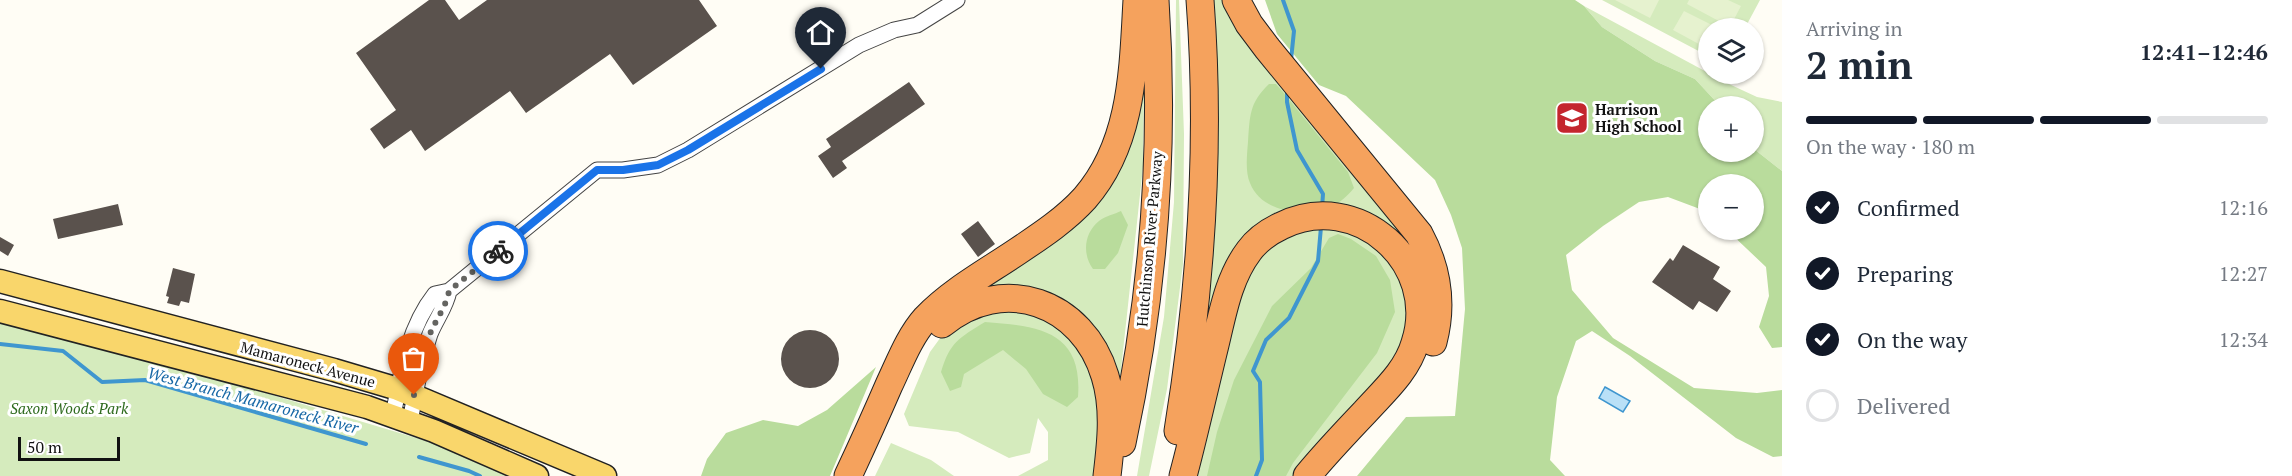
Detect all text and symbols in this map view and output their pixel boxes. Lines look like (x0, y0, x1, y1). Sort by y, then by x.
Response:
pin (795, 7, 846, 69)
text: Arriving in (1806, 15, 1902, 42)
icon: home (804, 16, 837, 49)
map controls (1698, 18, 1764, 240)
button: layers (1698, 18, 1764, 84)
text: 12:41–12:46 (2140, 37, 2268, 66)
text: 2 min (1806, 38, 1913, 90)
button: + (1698, 96, 1764, 162)
place label: Harrison High School (1595, 99, 1682, 136)
school or university icon: Harrison High School (1554, 100, 1590, 136)
text: On the way · 180 m (1806, 133, 1975, 160)
street label: Hutchinson River Parkway (1131, 150, 1167, 328)
button: − (1698, 174, 1764, 240)
icon: check (1806, 191, 1839, 224)
text: Confirmed (1857, 193, 1960, 222)
text: 12:16 (2219, 194, 2268, 221)
courier (468, 221, 528, 281)
icon: bike (482, 235, 515, 268)
icon: check (1806, 257, 1839, 290)
text: Preparing (1857, 259, 1953, 288)
text: 12:27 (2219, 260, 2268, 287)
icon: check (1806, 323, 1839, 356)
text: On the way (1857, 325, 1967, 354)
text: 12:34 (2219, 326, 2268, 353)
pin (388, 333, 439, 395)
street label: Mamaroneck Avenue (238, 336, 378, 392)
icon: bag (397, 342, 430, 375)
water label: West Branch Mamaroneck River (145, 361, 362, 439)
text: Delivered (1857, 391, 1950, 420)
park label: Saxon Woods Park (10, 398, 129, 418)
scale bar (18, 434, 120, 462)
text: 50 m (27, 436, 62, 458)

